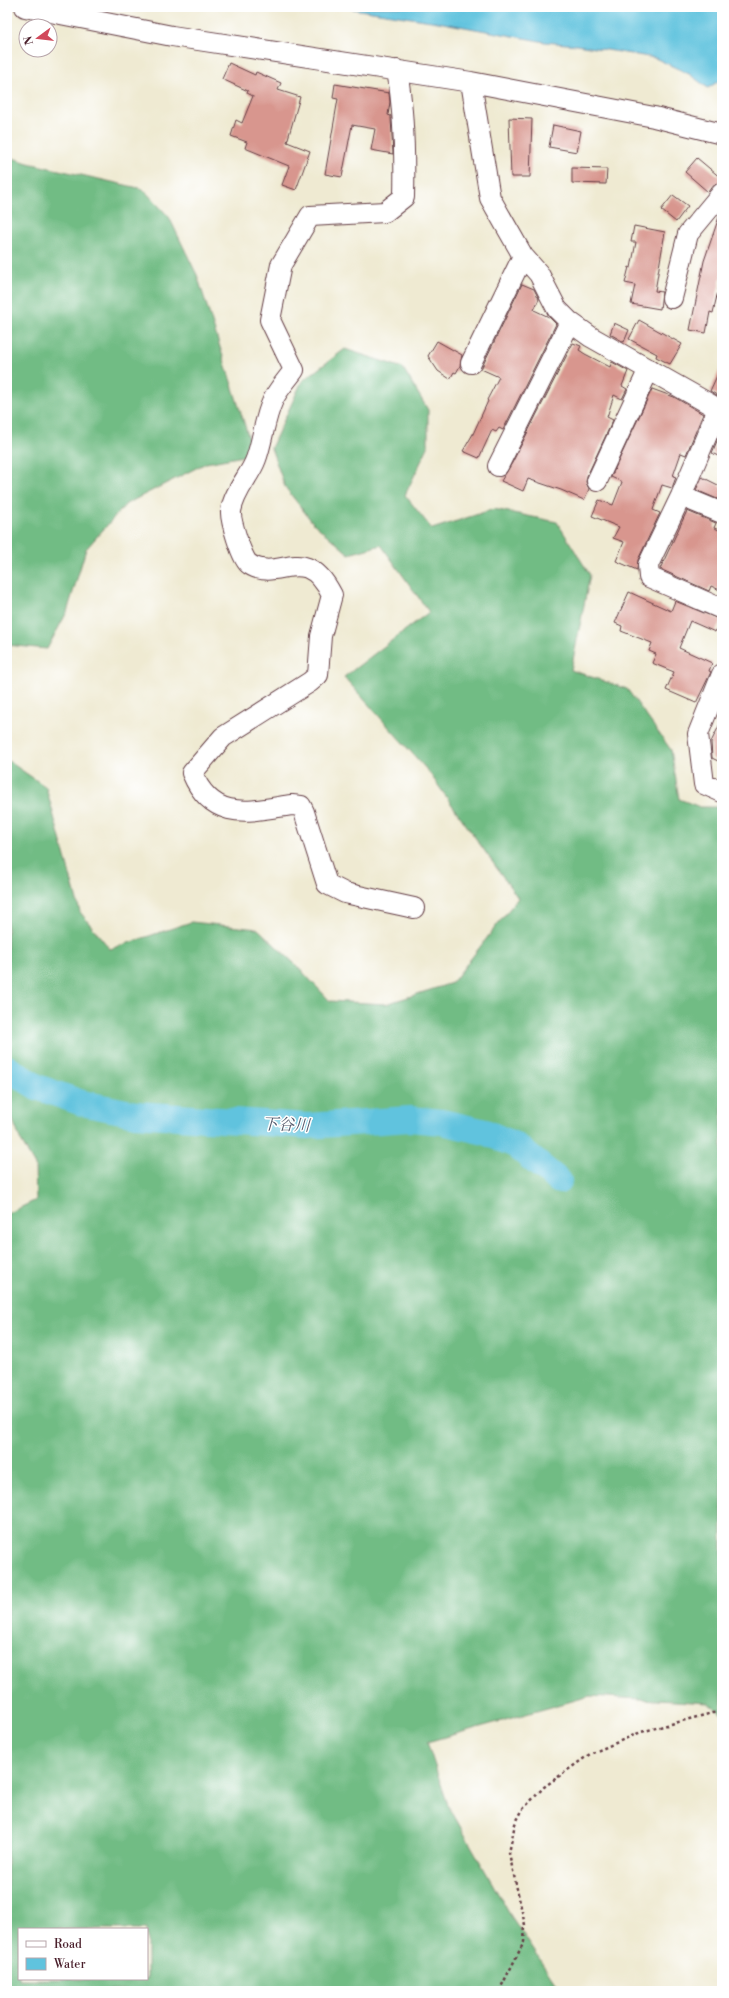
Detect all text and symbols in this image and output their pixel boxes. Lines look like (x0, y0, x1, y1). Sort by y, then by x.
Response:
north arrow (18, 18, 58, 58)
text: N (21, 34, 37, 46)
water label: 下谷川 (262, 1114, 312, 1136)
legend (18, 1928, 148, 1980)
text: Road (54, 1937, 82, 1952)
text: Water (53, 1957, 86, 1972)

